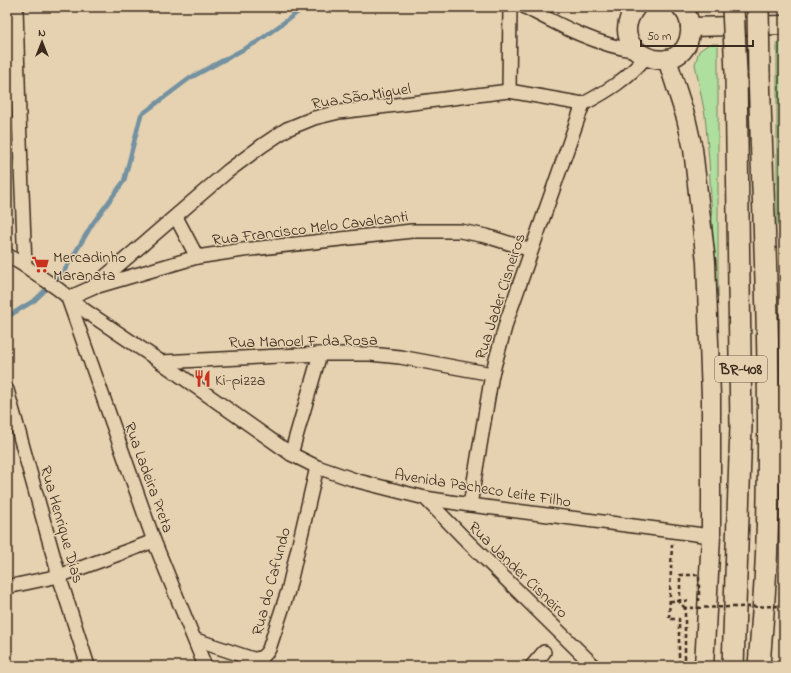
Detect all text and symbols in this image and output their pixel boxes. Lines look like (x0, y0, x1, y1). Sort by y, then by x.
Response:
north arrow (22, 22, 62, 62)
scale bar (641, 22, 753, 48)
text: N (38, 25, 46, 41)
text: 50 m (647, 28, 671, 46)
street label: Rua São Miguel (310, 77, 413, 117)
street label: Rua Francisco Melo Cavalcanti (211, 205, 410, 253)
street label: Rua Jader Cisneiros (469, 230, 533, 363)
place label: Mercadinho Maranata (53, 246, 126, 288)
supermarket icon: Mercadinho Maranata (30, 255, 50, 275)
street label: Rua Manoel F da Rosa (228, 329, 378, 355)
road number: BR-408 (715, 356, 767, 382)
restaurant icon: Ki-pizza (192, 369, 212, 389)
place label: Ki-pizza (215, 369, 265, 393)
street label: Rua Ladeira Preta (117, 419, 179, 536)
street label: Rua Henrique Dias (33, 463, 89, 586)
street label: Avenida Pacheco Leite Filho (393, 463, 573, 515)
street label: Rua Jander Cisneiro (462, 516, 573, 625)
street label: Rua do Cafundo (246, 525, 298, 638)

